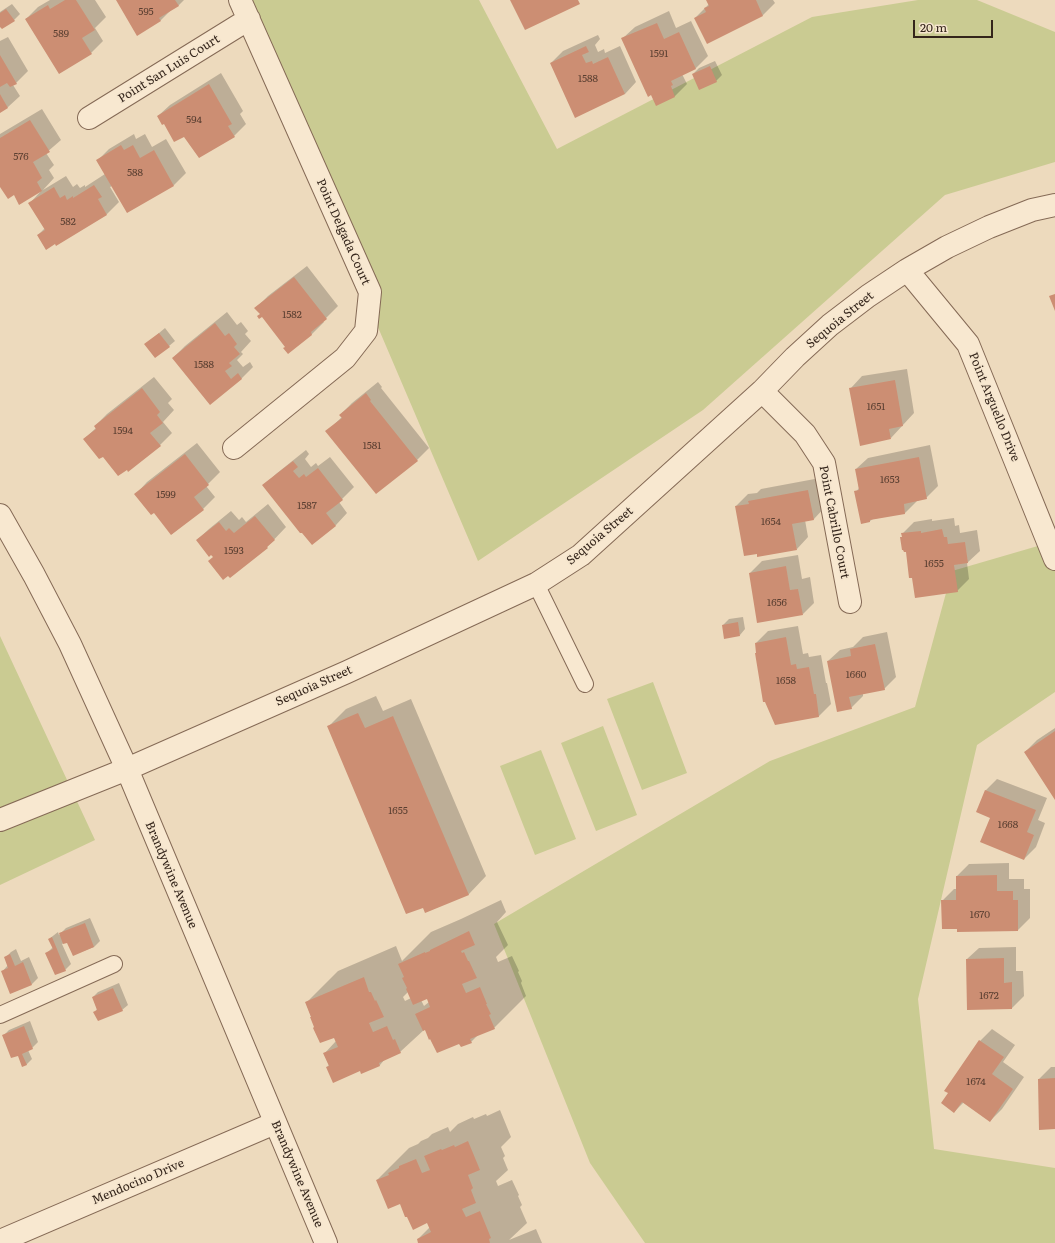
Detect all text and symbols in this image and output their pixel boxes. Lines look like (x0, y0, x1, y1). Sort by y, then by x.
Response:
house number: 595 (138, 6, 154, 18)
scale bar (915, 12, 995, 38)
text: 20 m (920, 18, 947, 36)
house number: 589 (53, 28, 69, 40)
street label: Point San Luis Court (116, 32, 222, 106)
house number: 1591 (650, 48, 668, 60)
house number: 1588 (578, 73, 598, 85)
house number: 594 (186, 114, 202, 126)
house number: 576 (13, 151, 29, 163)
house number: 588 (127, 167, 143, 179)
street label: Point Delgada Court (313, 177, 373, 287)
house number: 582 (60, 216, 76, 228)
street label: Sequoia Street (803, 289, 877, 351)
house number: 1582 (282, 309, 302, 321)
street label: Point Arguello Drive (965, 350, 1023, 464)
house number: 1588 (194, 359, 214, 371)
house number: 1651 (867, 401, 885, 413)
house number: 1594 (113, 425, 133, 437)
house number: 1581 (363, 440, 381, 452)
street label: Point Cabrillo Court (816, 464, 852, 580)
house number: 1653 (880, 474, 900, 486)
house number: 1599 (156, 489, 176, 501)
house number: 1587 (297, 500, 317, 512)
street label: Sequoia Street (564, 504, 636, 568)
house number: 1654 (761, 516, 781, 528)
house number: 1593 (224, 545, 244, 557)
house number: 1655 (924, 558, 944, 570)
house number: 1656 (767, 597, 787, 609)
street label: Sequoia Street (273, 663, 355, 709)
house number: 1660 (846, 669, 866, 681)
house number: 1658 (776, 675, 796, 687)
house number: 1655 (388, 805, 408, 817)
street label: Brandywine Avenue (142, 819, 200, 931)
house number: 1668 (998, 819, 1018, 831)
house number: 1670 (970, 909, 990, 921)
house number: 1672 (979, 990, 999, 1002)
house number: 1674 (966, 1076, 986, 1088)
street label: Brandywine Avenue (268, 1118, 326, 1230)
street label: Mendocino Drive (90, 1156, 186, 1208)

